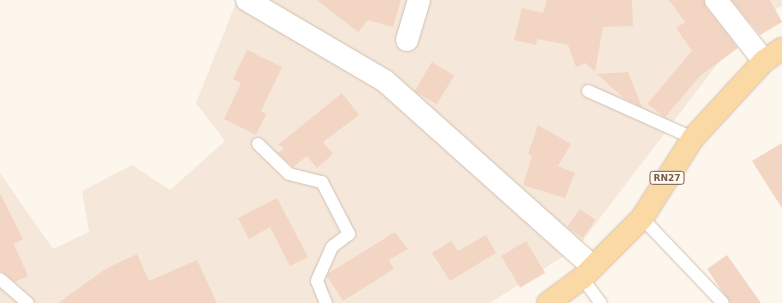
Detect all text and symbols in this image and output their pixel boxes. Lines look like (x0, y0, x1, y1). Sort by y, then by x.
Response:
road number: RN27 (649, 171, 685, 185)

